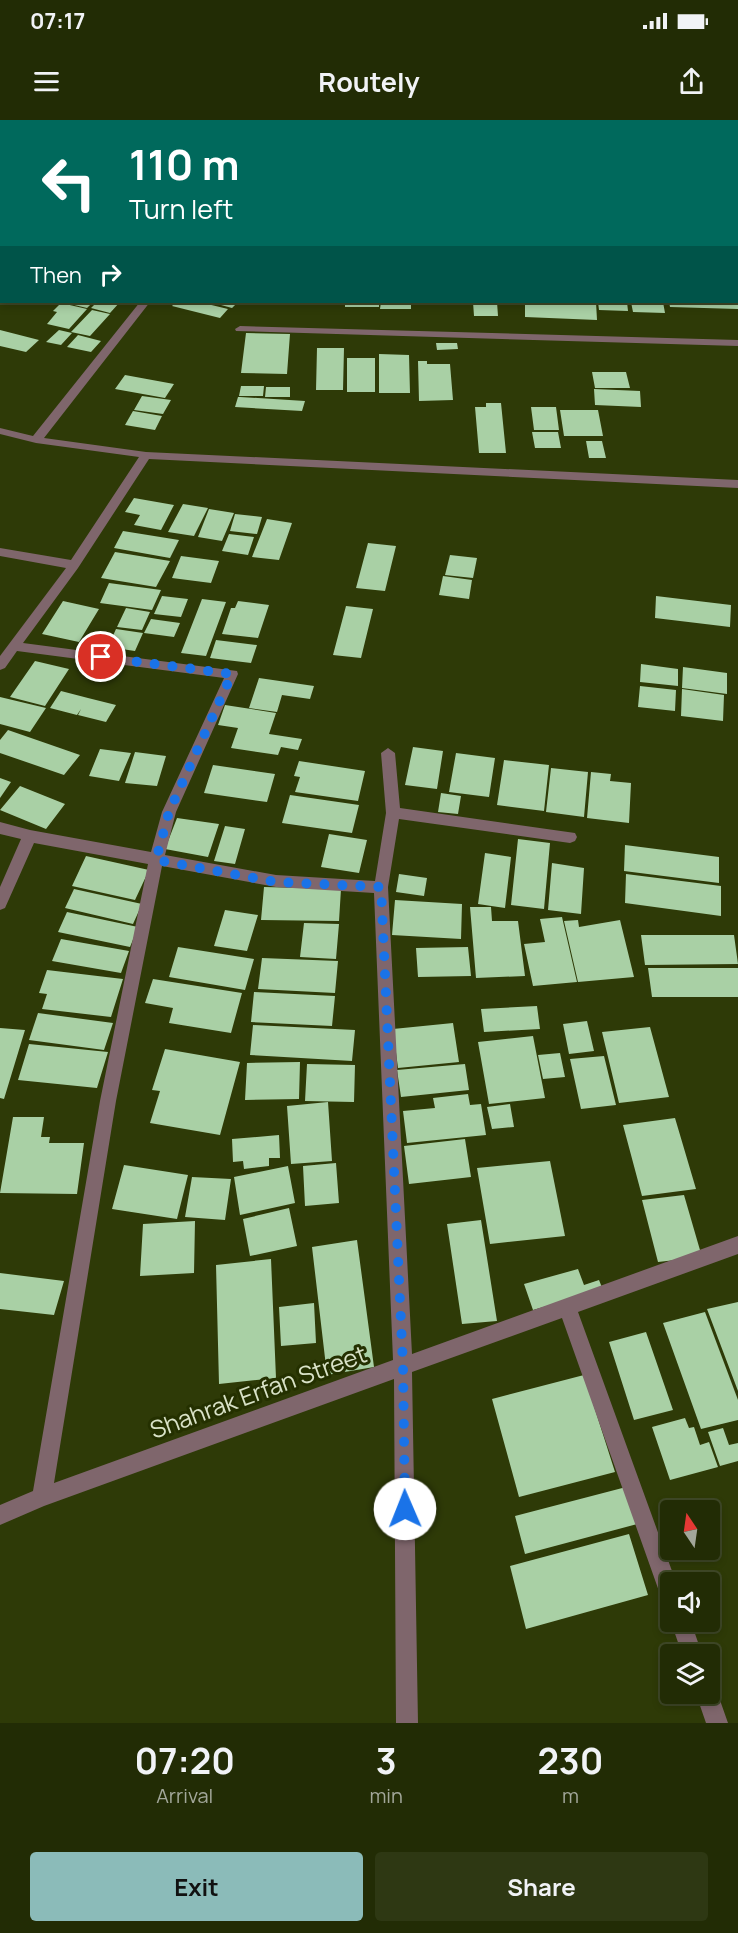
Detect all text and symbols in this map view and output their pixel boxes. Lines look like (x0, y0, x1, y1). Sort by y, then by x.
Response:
text: 07:17 (30, 6, 85, 36)
text: Routely (318, 63, 420, 100)
icon: menu (30, 65, 63, 98)
icon: share (675, 65, 708, 98)
text: 110 m (129, 135, 240, 193)
icon: left (30, 144, 108, 222)
text: Turn left (129, 190, 233, 227)
icon: right (94, 258, 127, 291)
text: Then (30, 260, 82, 290)
pin (75, 631, 126, 682)
icon: arrive (84, 640, 117, 673)
street label: Shahrak Erfan Street (145, 1336, 371, 1446)
position arrow (373, 1477, 437, 1541)
north arrow (660, 1500, 720, 1560)
map controls (660, 1500, 720, 1704)
button: sound (660, 1572, 720, 1632)
button: layers (660, 1644, 720, 1704)
text: 07:20 (135, 1736, 235, 1785)
text: 3 (376, 1736, 397, 1785)
text: 230 (537, 1736, 603, 1785)
text: Arrival (156, 1782, 213, 1809)
text: min (369, 1782, 403, 1809)
text: m (562, 1782, 579, 1809)
button: Exit (30, 1852, 363, 1921)
button: Share (375, 1852, 708, 1921)

